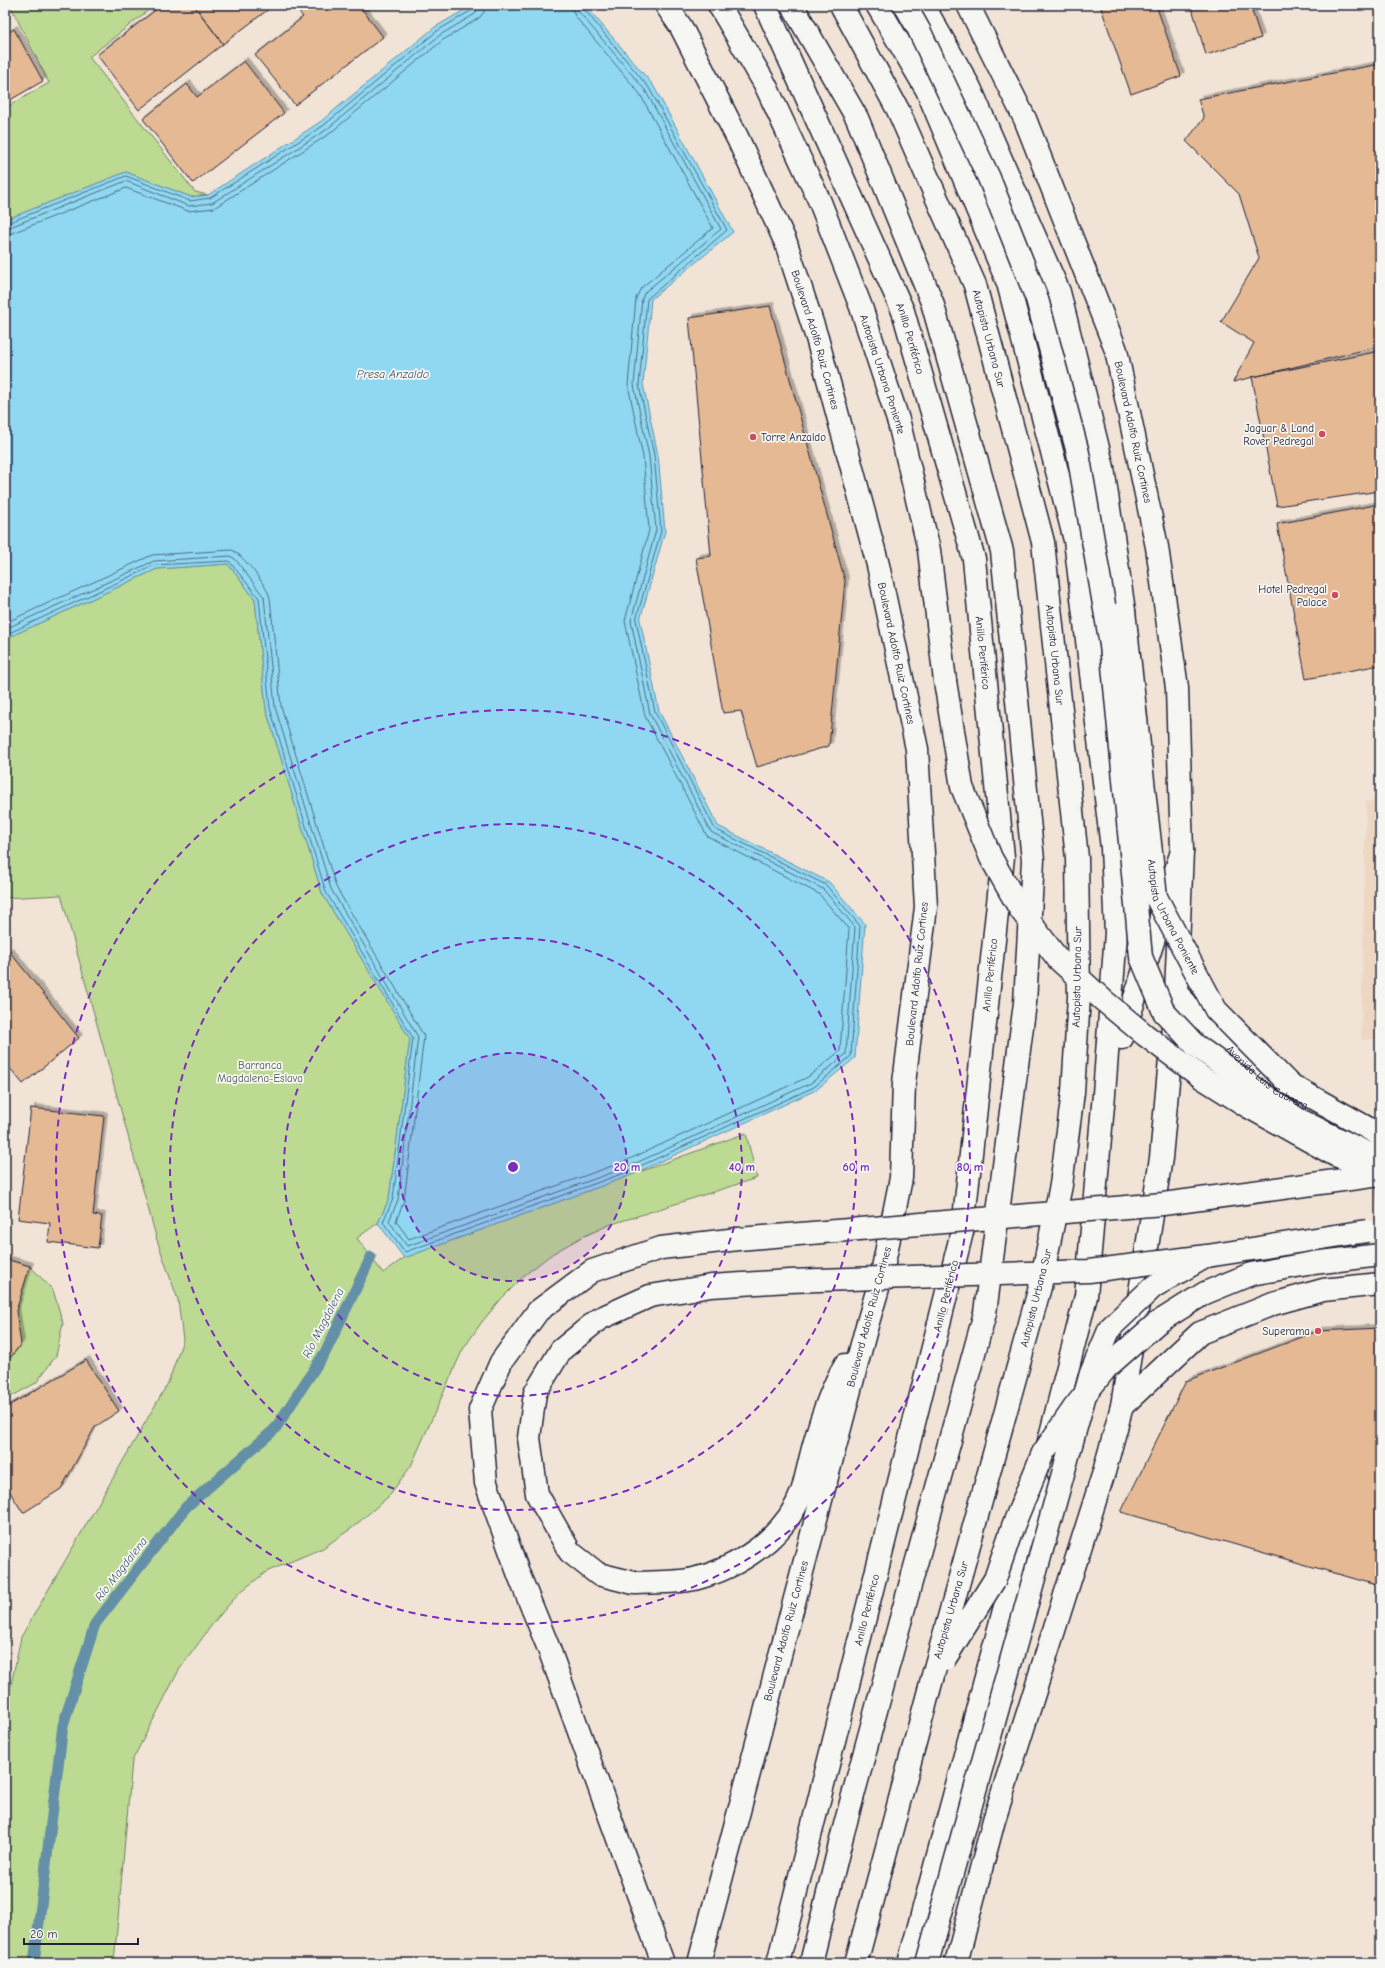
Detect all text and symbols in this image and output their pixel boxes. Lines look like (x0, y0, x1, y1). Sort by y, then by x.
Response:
street label: Boulevard Adolfo Ruiz Cortines (789, 268, 842, 411)
street label: Autopista Urbana Sur (970, 288, 1009, 390)
street label: Anillo Periférico (894, 301, 927, 376)
street label: Autopista Urbana Poniente (857, 313, 908, 436)
street label: Boulevard Adolfo Ruiz Cortines (1112, 360, 1154, 504)
water label: Presa Anzaldo (357, 367, 429, 381)
place label: Jaguar & Land Rover Pedregal (1243, 422, 1314, 448)
marker: Jaguar & Land Rover Pedregal (1317, 429, 1327, 439)
place label: Torre Anzaldo (761, 431, 826, 444)
marker: Torre Anzaldo (748, 432, 758, 442)
street label: Boulevard Adolfo Ruiz Cortines (875, 581, 918, 726)
place label: Hotel Pedregal Palace (1258, 583, 1327, 609)
marker: Hotel Pedregal Palace (1330, 590, 1340, 600)
street label: Autopista Urbana Sur (1043, 604, 1067, 706)
street label: Anillo Periférico (973, 616, 993, 690)
street label: Autopista Urbana Poniente (1145, 858, 1203, 977)
street label: Boulevard Adolfo Ruiz Cortines (903, 901, 931, 1047)
street label: Autopista Urbana Sur (1070, 926, 1084, 1027)
street label: Anillo Periférico (980, 938, 1000, 1012)
street label: Avenida Luis Cabrera (1224, 1042, 1309, 1112)
park label: Barranca Magdalena-Eslava (217, 1059, 303, 1085)
centre of rings (506, 1160, 520, 1174)
text: 20 m (614, 1160, 640, 1174)
text: 40 m (729, 1160, 755, 1174)
text: 60 m (843, 1160, 869, 1174)
text: 80 m (957, 1160, 983, 1174)
street label: Boulevard Adolfo Ruiz Cortines (844, 1245, 894, 1388)
street label: Autopista Urbana Sur (1018, 1247, 1055, 1348)
street label: Anillo Periférico (931, 1259, 961, 1333)
water label: Río Magdalena (299, 1286, 347, 1360)
place label: Superama (1262, 1325, 1310, 1338)
marker: Superama (1313, 1326, 1323, 1336)
water label: Río Magdalena (92, 1534, 150, 1604)
street label: Boulevard Adolfo Ruiz Cortines (761, 1559, 811, 1702)
street label: Autopista Urbana Sur (931, 1559, 971, 1660)
street label: Anillo Periférico (852, 1573, 882, 1647)
scale bar (24, 1920, 138, 1946)
text: 20 m (30, 1927, 58, 1941)

